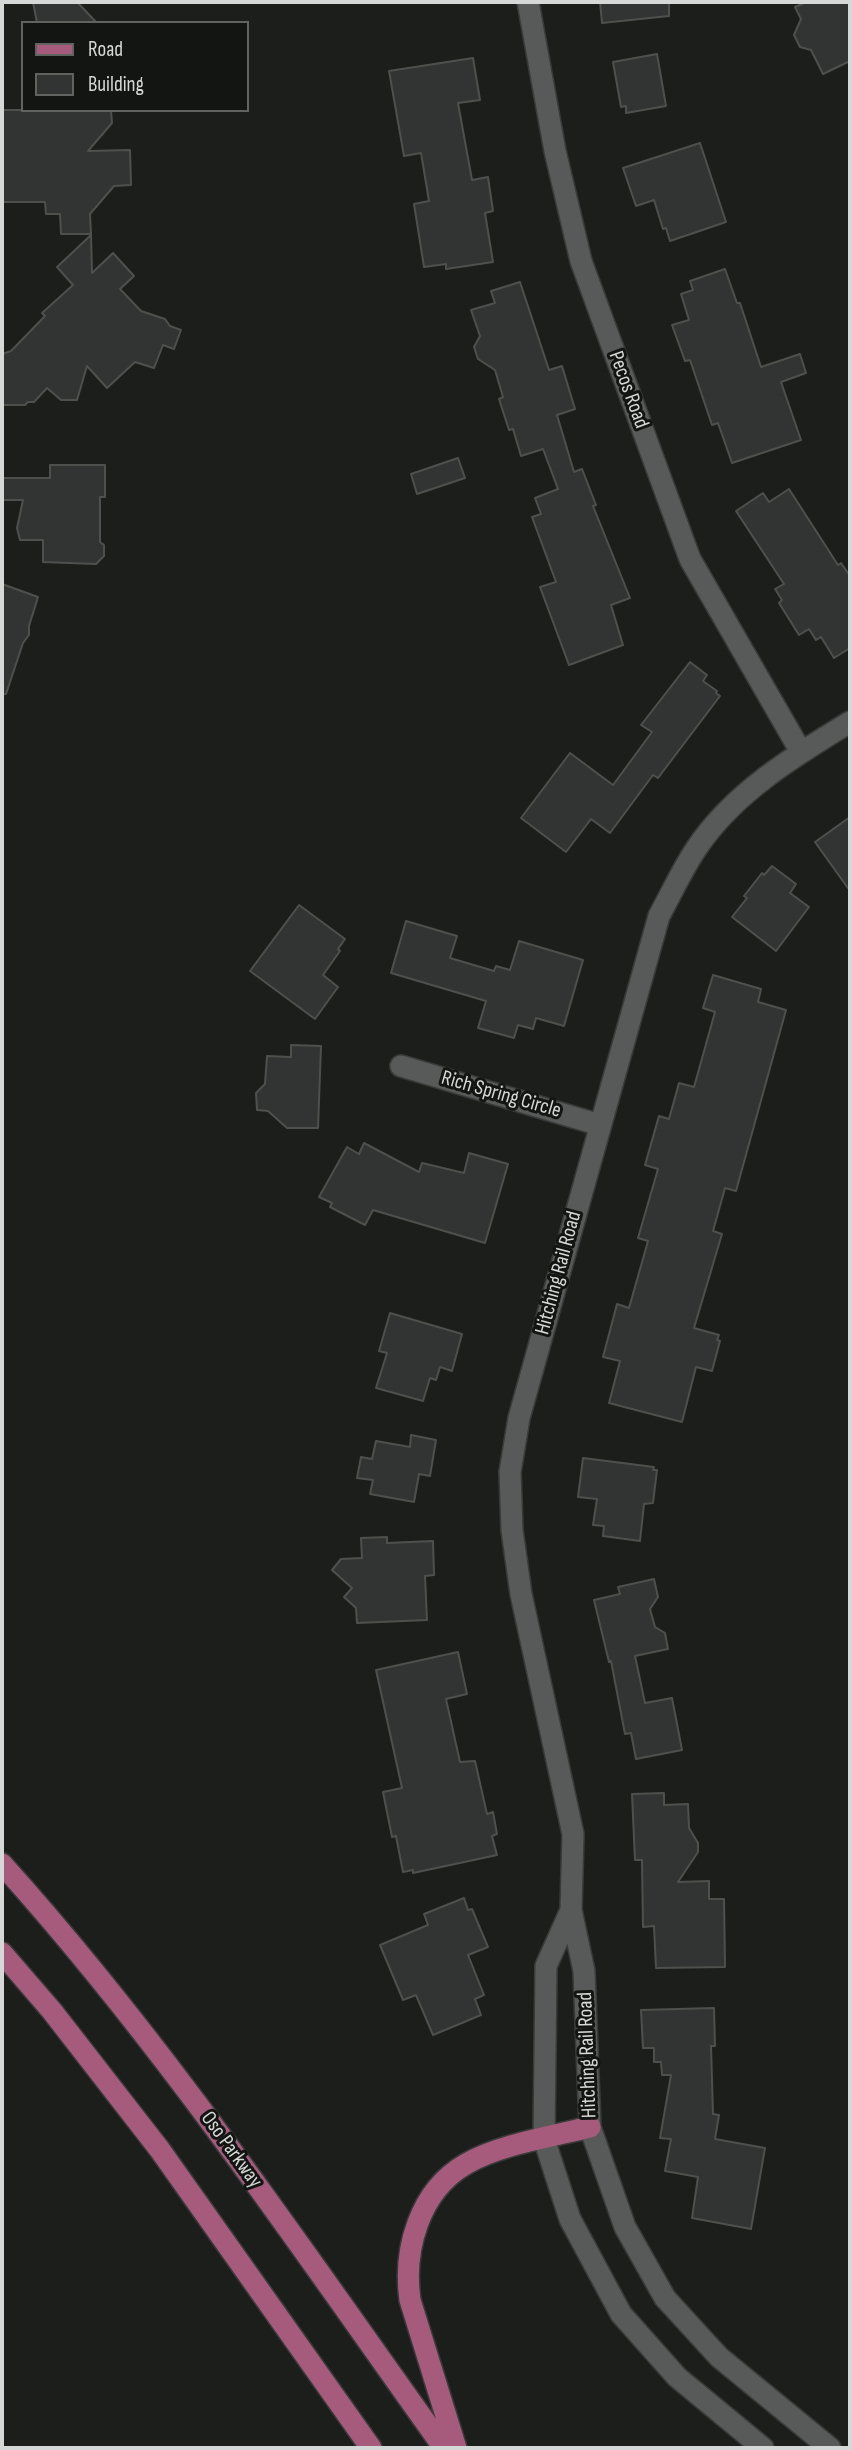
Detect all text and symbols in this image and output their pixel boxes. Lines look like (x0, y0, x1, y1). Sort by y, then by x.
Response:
legend (21, 21, 248, 112)
text: Road (88, 37, 123, 62)
text: Building (88, 72, 144, 97)
street label: Pecos Road (602, 348, 654, 432)
street label: Rich Spring Circle (438, 1066, 564, 1124)
street label: Hitching Rail Road (530, 1209, 588, 1337)
street label: Hitching Rail Road (573, 1991, 603, 2119)
street label: Oso Parkway (195, 2107, 267, 2193)

